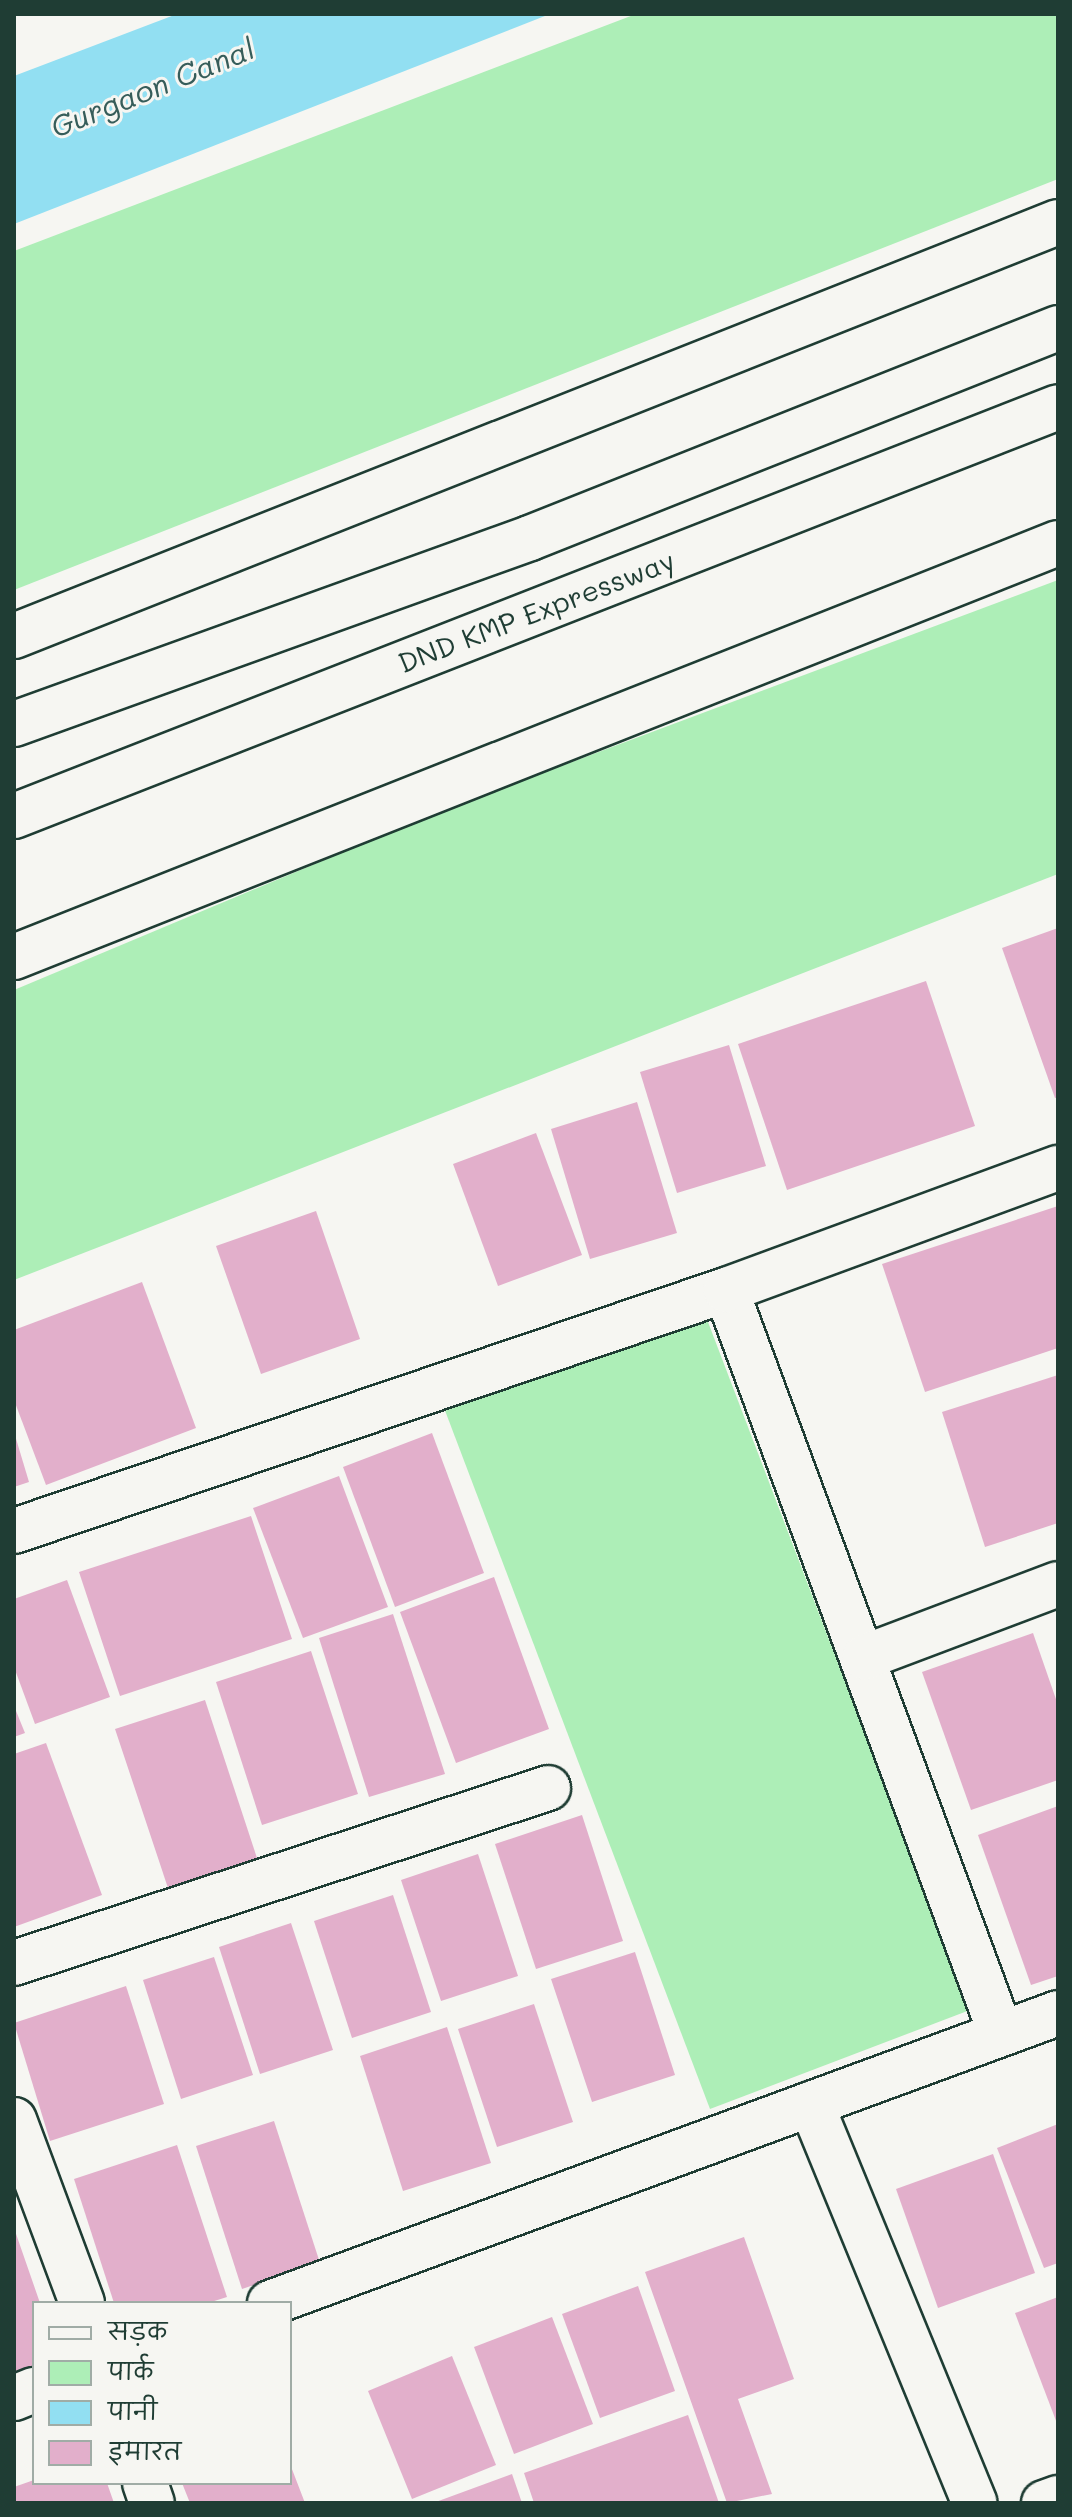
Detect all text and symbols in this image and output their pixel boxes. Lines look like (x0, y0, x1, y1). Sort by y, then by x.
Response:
water label: Gurgaon Canal (45, 30, 259, 144)
street label: DND KMP Expressway (393, 543, 679, 679)
legend (32, 2301, 292, 2485)
text: सड़क (108, 2315, 167, 2346)
text: पार्क (108, 2355, 153, 2386)
text: पानी (108, 2395, 157, 2426)
text: इमारत (108, 2435, 181, 2466)

